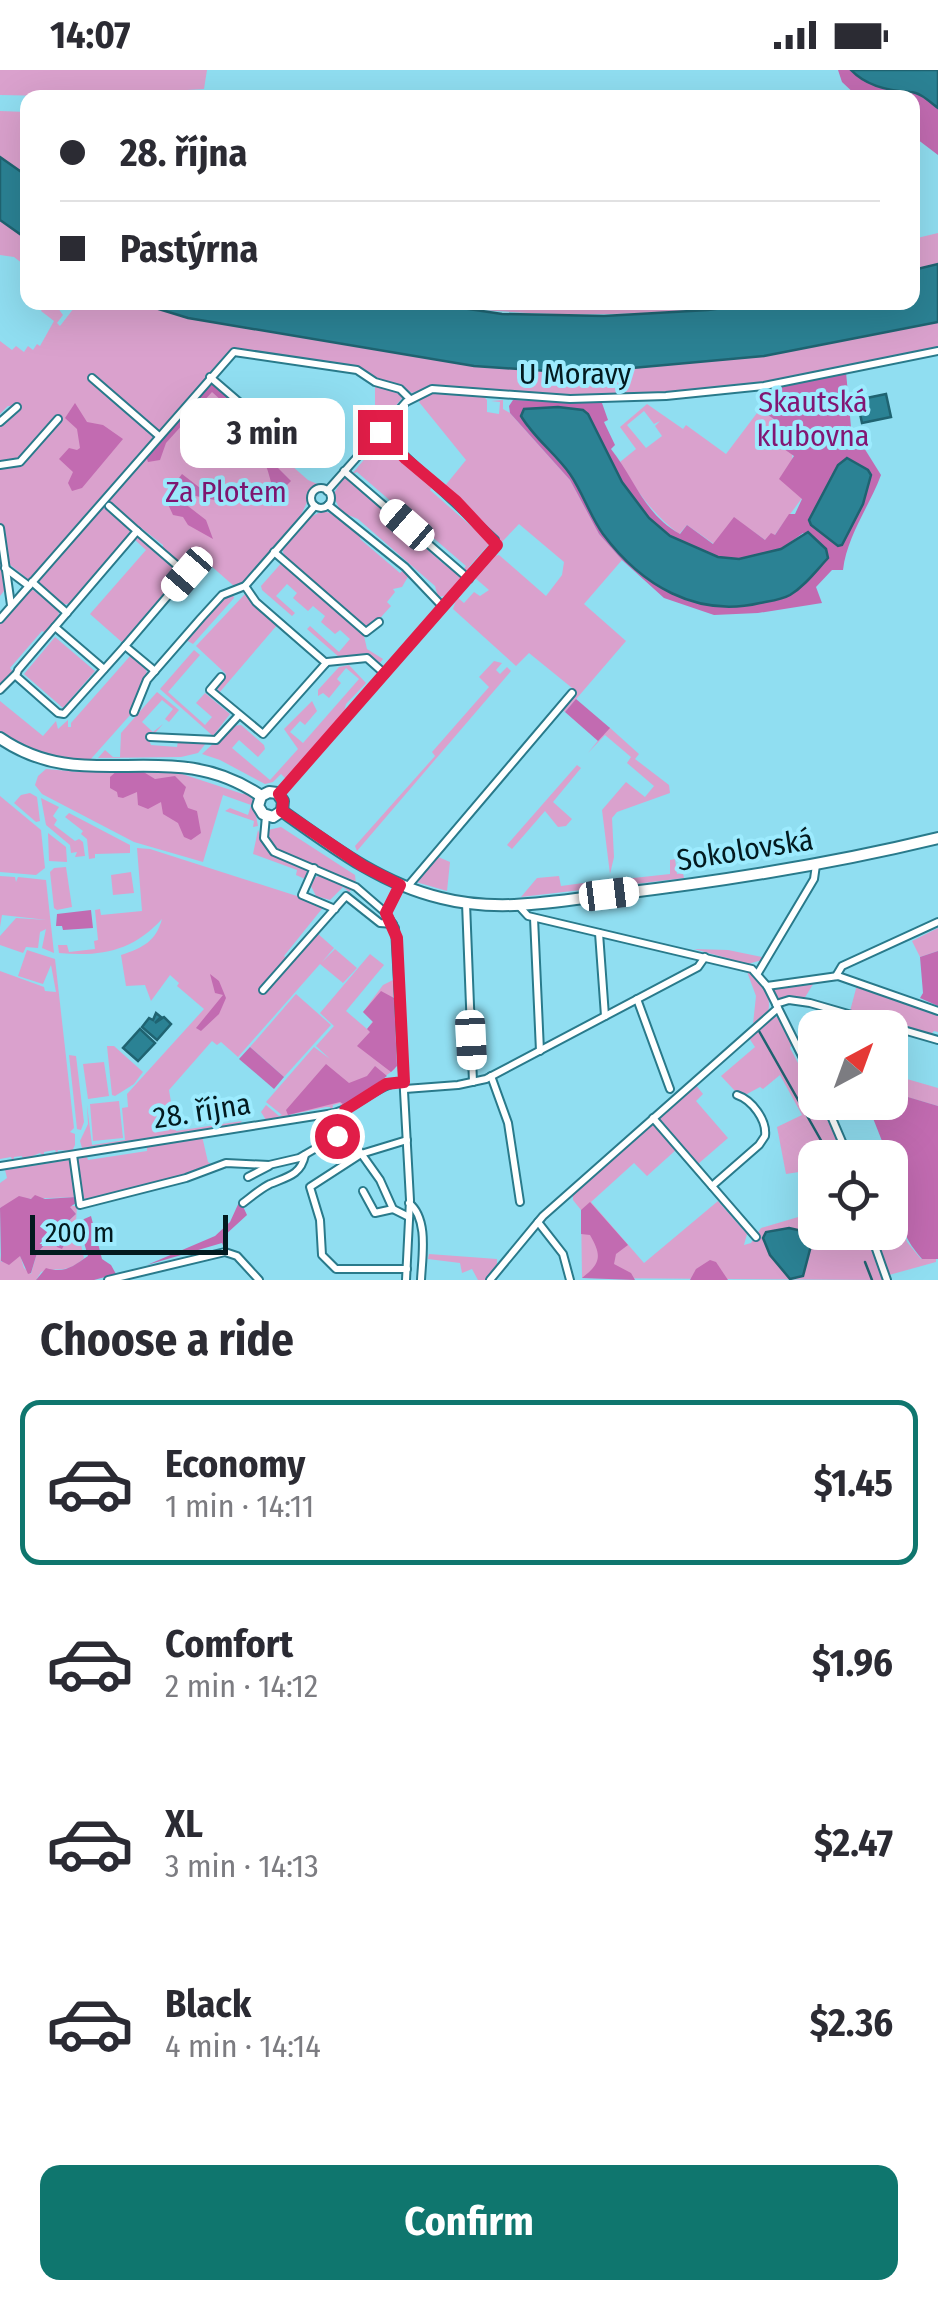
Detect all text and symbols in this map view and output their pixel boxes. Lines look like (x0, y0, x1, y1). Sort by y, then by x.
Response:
text: 14:07 (50, 12, 131, 58)
text: 28. října (120, 130, 247, 176)
text: Pastýrna (120, 226, 258, 272)
street label: U Moravy (519, 356, 632, 392)
park label: Skautská klubovna (756, 384, 870, 454)
callout: 3 min (180, 397, 345, 467)
route end (358, 410, 403, 455)
text: 3 min (227, 414, 298, 452)
park label: Za Plotem (165, 474, 287, 510)
car (375, 494, 439, 556)
car (156, 542, 218, 606)
street label: Sokolovská (674, 821, 816, 879)
car (577, 875, 641, 913)
car (454, 1009, 488, 1071)
north arrow (798, 1010, 908, 1120)
map controls (798, 1010, 908, 1250)
street label: 28. října (151, 1086, 253, 1136)
route start (315, 1114, 360, 1159)
button: locate (798, 1140, 908, 1250)
scale bar (30, 1210, 228, 1254)
text: 200 m (45, 1216, 115, 1249)
text: Choose a ride (40, 1313, 294, 1367)
icon: car (45, 1438, 135, 1528)
text: Economy (165, 1441, 305, 1487)
text: $1.45 (814, 1460, 893, 1506)
text: 1 min · 14:11 (165, 1487, 314, 1525)
icon: car (45, 1618, 135, 1708)
text: Comfort (165, 1621, 293, 1667)
text: $1.96 (812, 1640, 893, 1686)
text: 2 min · 14:12 (165, 1667, 318, 1705)
icon: car (45, 1798, 135, 1888)
text: XL (165, 1801, 203, 1847)
text: $2.47 (814, 1820, 893, 1866)
text: 3 min · 14:13 (165, 1847, 319, 1885)
icon: car (45, 1978, 135, 2068)
text: Black (165, 1981, 251, 2027)
text: $2.36 (810, 2000, 893, 2046)
text: 4 min · 14:14 (165, 2027, 321, 2065)
button: Confirm (40, 2165, 898, 2280)

